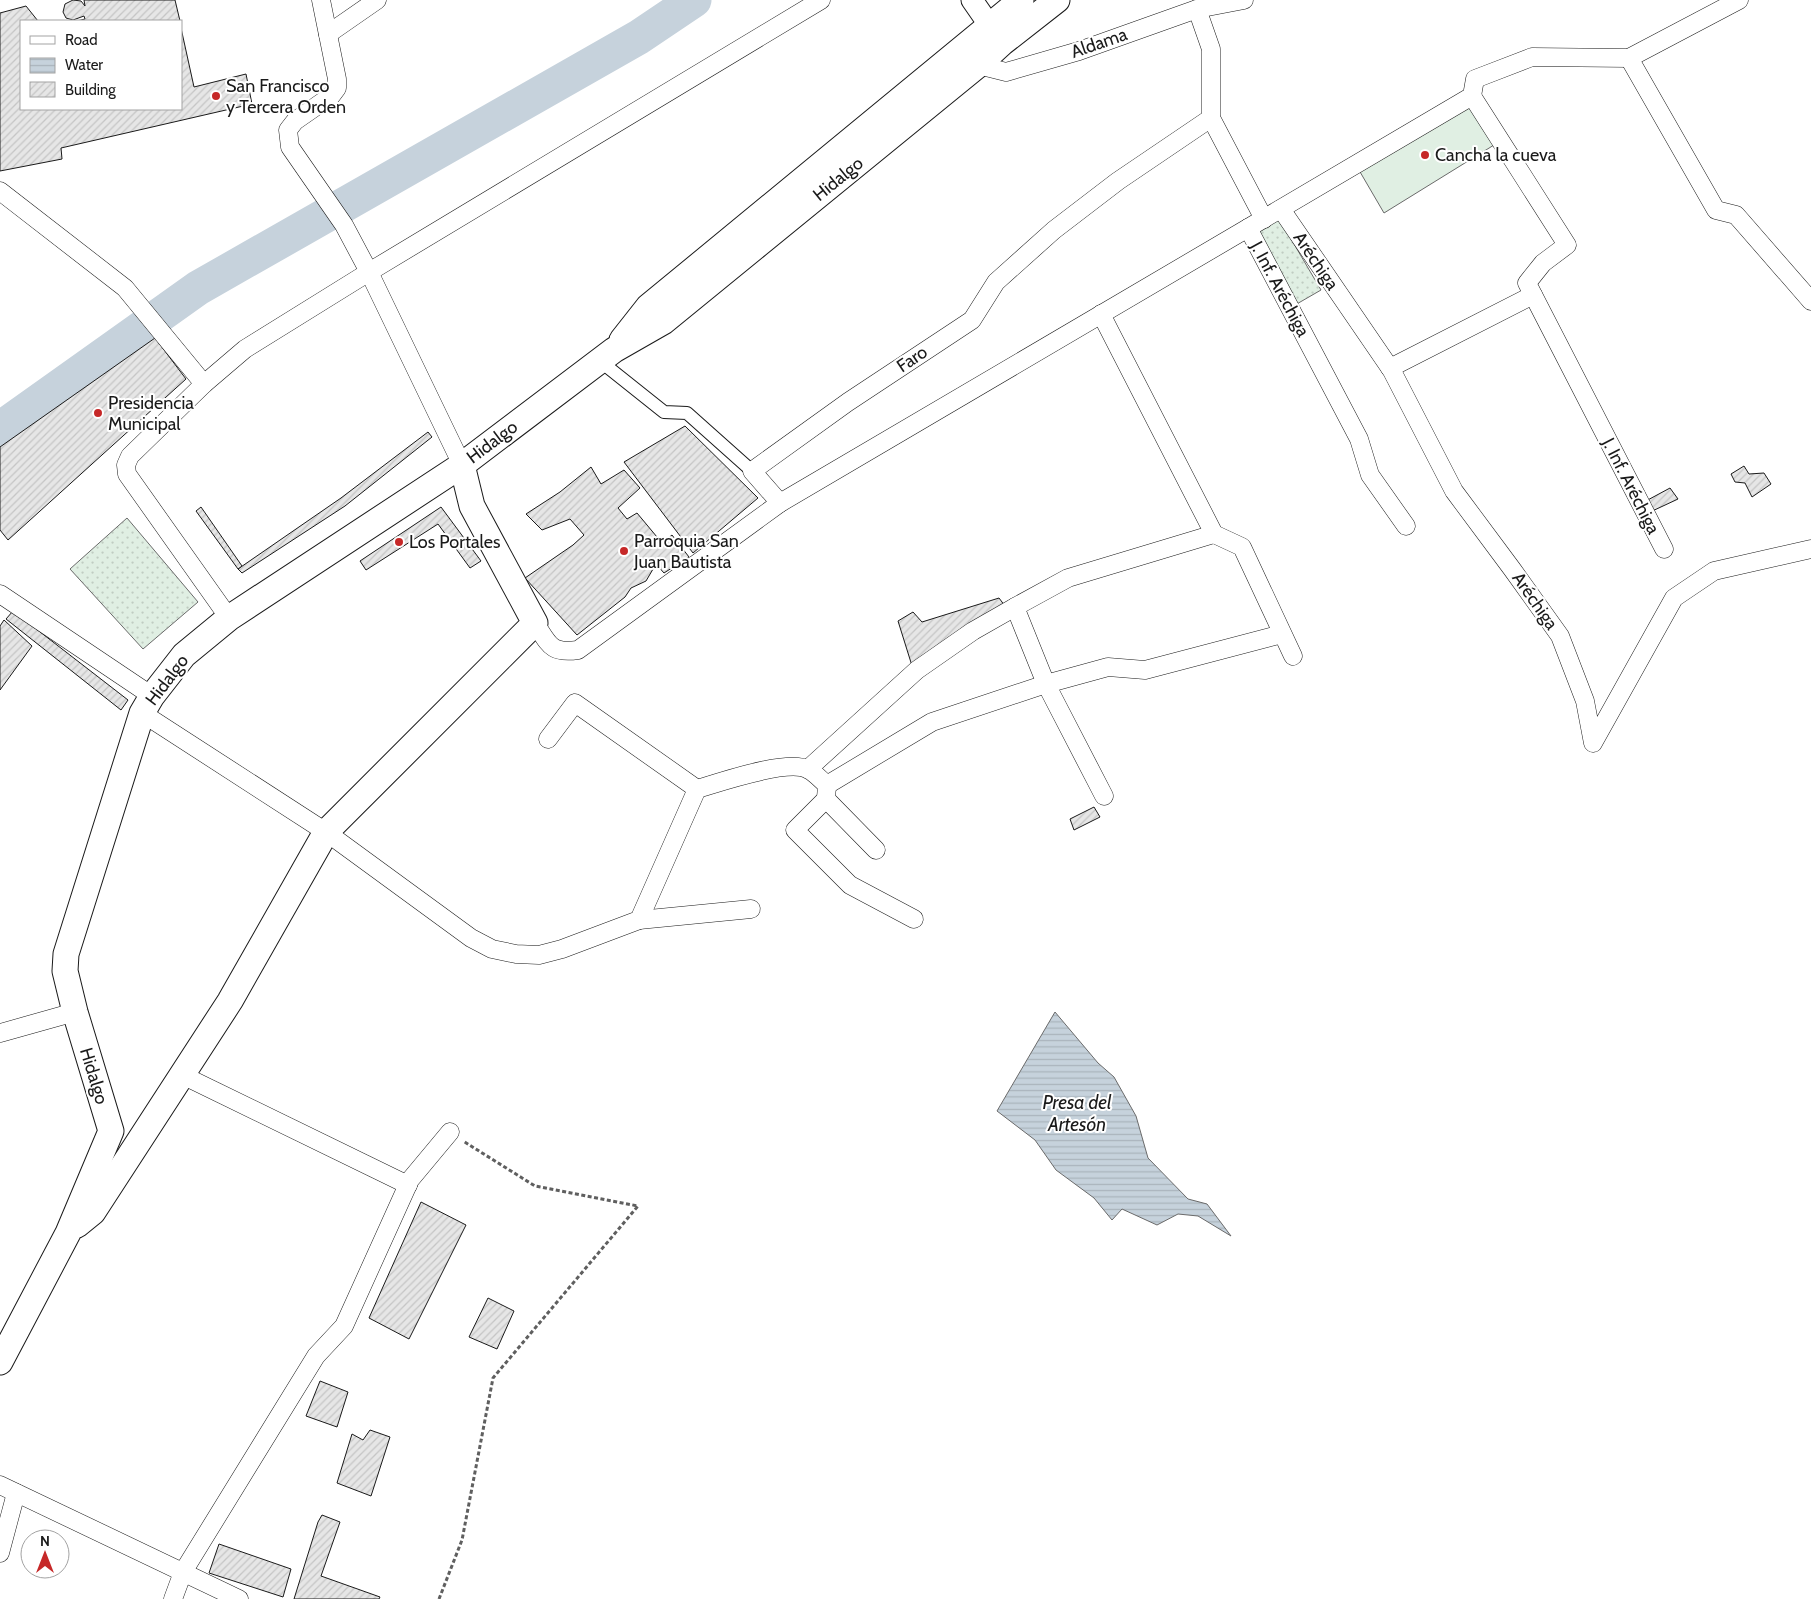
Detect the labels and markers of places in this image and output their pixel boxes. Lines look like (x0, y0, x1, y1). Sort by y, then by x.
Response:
place label: San Francisco y Tercera Orden (226, 75, 346, 118)
marker: San Francisco y Tercera Orden (210, 90, 222, 102)
place label: Cancha la cueva (1435, 144, 1557, 166)
marker: Cancha la cueva (1419, 149, 1431, 161)
place label: Presidencia Municipal (108, 392, 194, 435)
marker: Presidencia Municipal (92, 407, 104, 419)
place label: Parroquia San Juan Bautista (633, 530, 739, 573)
place label: Los Portales (409, 531, 500, 553)
marker: Los Portales (393, 536, 405, 548)
marker: Parroquia San Juan Bautista (618, 545, 630, 557)

